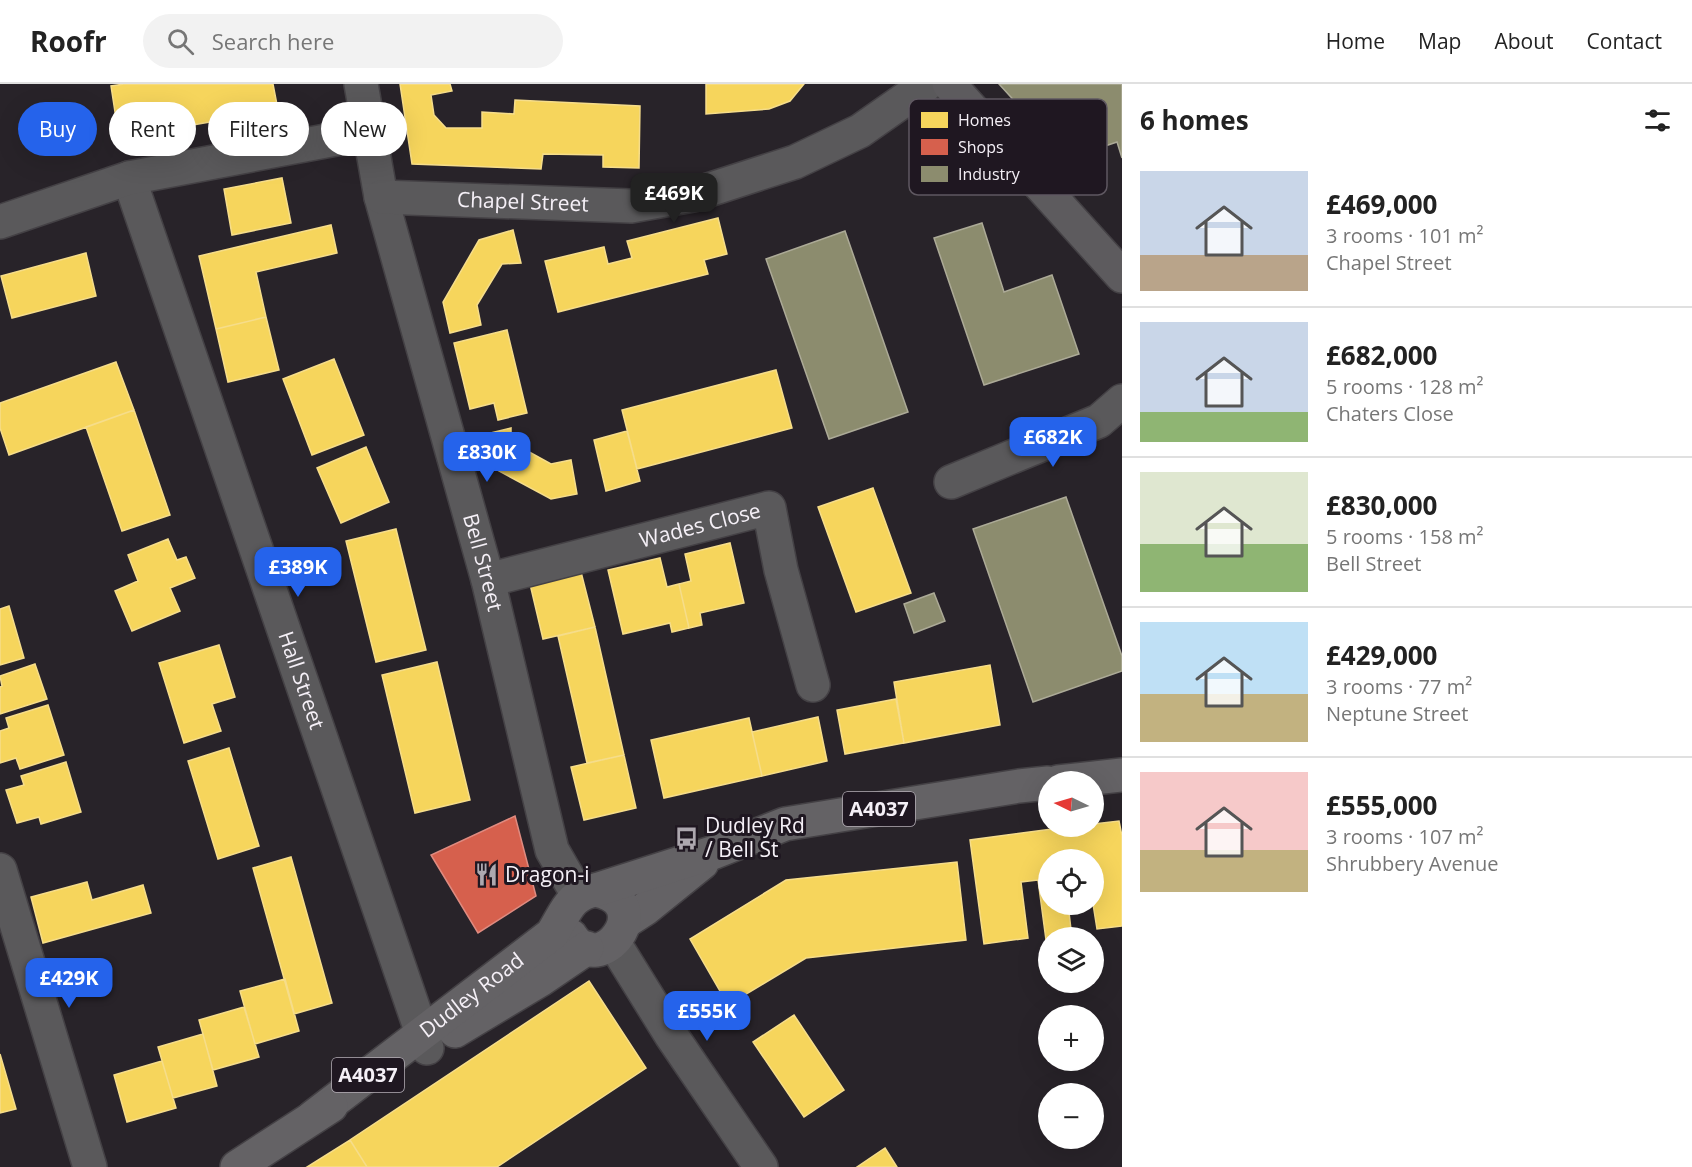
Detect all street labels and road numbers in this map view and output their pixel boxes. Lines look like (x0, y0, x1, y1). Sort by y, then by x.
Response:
street label: Chapel Street (457, 185, 589, 217)
street label: Wades Close (636, 496, 764, 554)
street label: Bell Street (457, 510, 510, 614)
street label: Hall Street (272, 627, 332, 733)
road number: A4037 (843, 792, 915, 826)
street label: Dudley Road (413, 946, 529, 1044)
road number: A4037 (332, 1058, 404, 1092)

